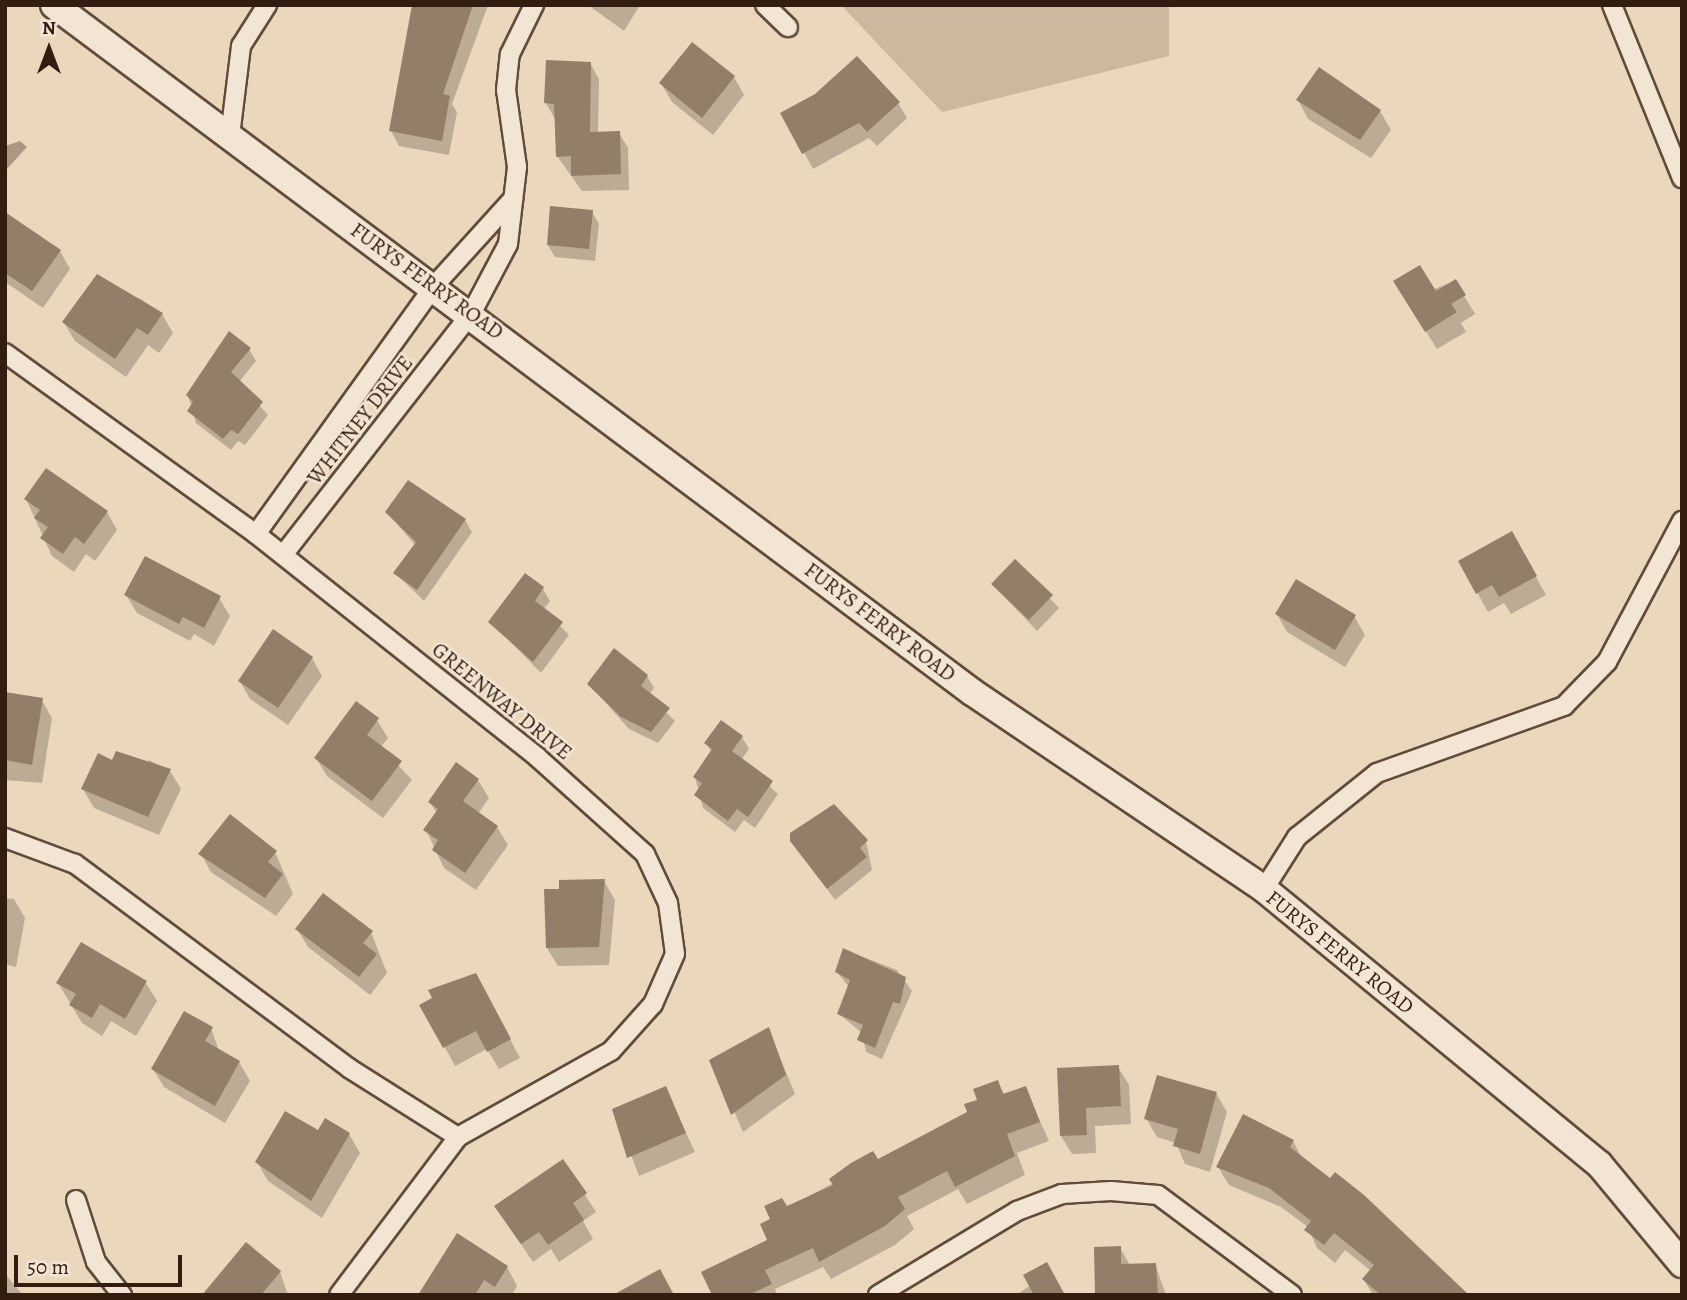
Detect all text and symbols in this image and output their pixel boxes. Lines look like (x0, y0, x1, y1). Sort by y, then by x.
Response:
north arrow (14, 14, 84, 84)
text: N (42, 15, 56, 41)
street label: FURYS FERRY ROAD (346, 217, 508, 345)
street label: WHITNEY DRIVE (302, 350, 418, 490)
street label: FURYS FERRY ROAD (799, 557, 961, 687)
street label: GREENWAY DRIVE (427, 637, 577, 765)
street label: FURYS FERRY ROAD (1261, 885, 1419, 1019)
scale bar (18, 1240, 186, 1284)
text: 50 m (27, 1253, 69, 1281)

